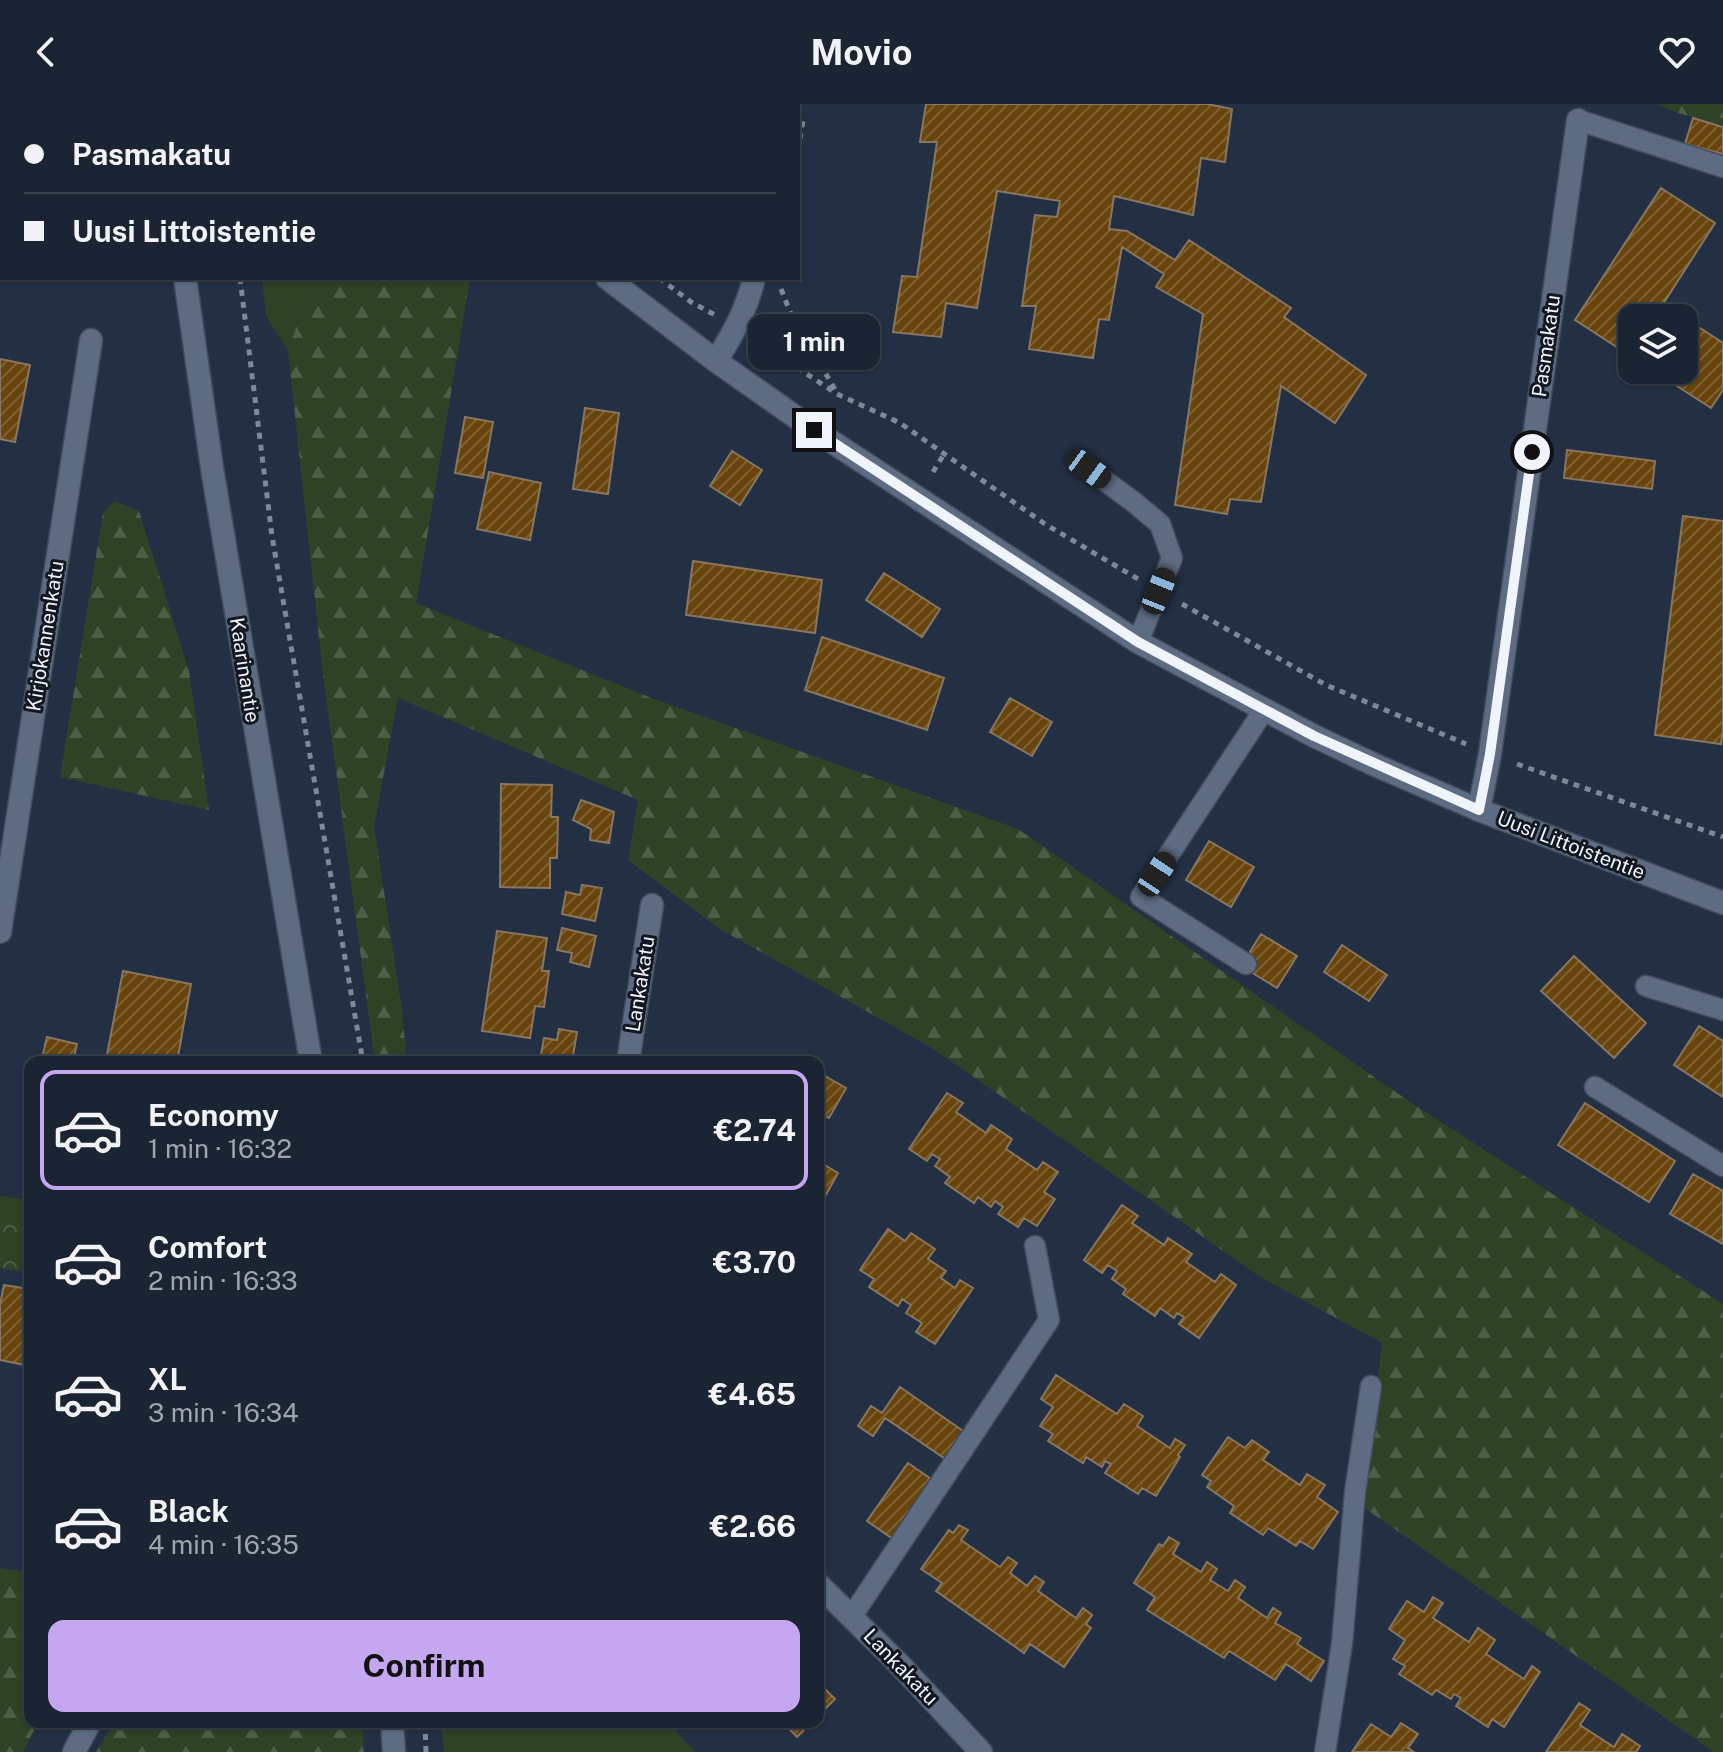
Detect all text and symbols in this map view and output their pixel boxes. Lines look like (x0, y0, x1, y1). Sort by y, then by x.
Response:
icon: back (24, 30, 68, 74)
icon: heart (1655, 30, 1699, 74)
text: Movio (811, 31, 912, 73)
text: Pasmakatu (72, 136, 231, 172)
text: Uusi Littoistentie (72, 213, 316, 249)
street label: Pasmakatu (1527, 293, 1565, 399)
map controls (1618, 304, 1698, 384)
button: layers (1618, 304, 1698, 384)
callout: 1 min (748, 314, 880, 370)
text: 1 min (783, 326, 845, 357)
route end (796, 412, 832, 448)
route start (1514, 434, 1550, 470)
car (1063, 445, 1115, 493)
street label: Kirjokannenkatu (21, 559, 69, 713)
car (1139, 564, 1179, 618)
street label: Kaarinantie (225, 616, 265, 724)
street label: Uusi Littoistentie (1494, 806, 1648, 884)
car (1134, 847, 1180, 901)
street label: Lankakatu (621, 934, 659, 1034)
icon: car (52, 1094, 124, 1166)
text: Economy (148, 1097, 279, 1133)
text: €2.74 (714, 1112, 796, 1148)
text: 1 min · 16:32 (148, 1133, 292, 1164)
icon: car (52, 1226, 124, 1298)
text: Comfort (148, 1229, 267, 1265)
text: €3.70 (713, 1244, 796, 1280)
text: 2 min · 16:33 (148, 1265, 298, 1296)
icon: car (52, 1358, 124, 1430)
text: XL (148, 1361, 187, 1397)
text: €4.65 (709, 1376, 796, 1412)
text: 3 min · 16:34 (148, 1397, 299, 1428)
icon: car (52, 1490, 124, 1562)
text: Black (148, 1493, 229, 1529)
text: €2.66 (710, 1508, 796, 1544)
text: 4 min · 16:35 (148, 1529, 299, 1560)
button: Confirm (48, 1620, 800, 1712)
street label: Lankakatu (859, 1624, 943, 1710)

